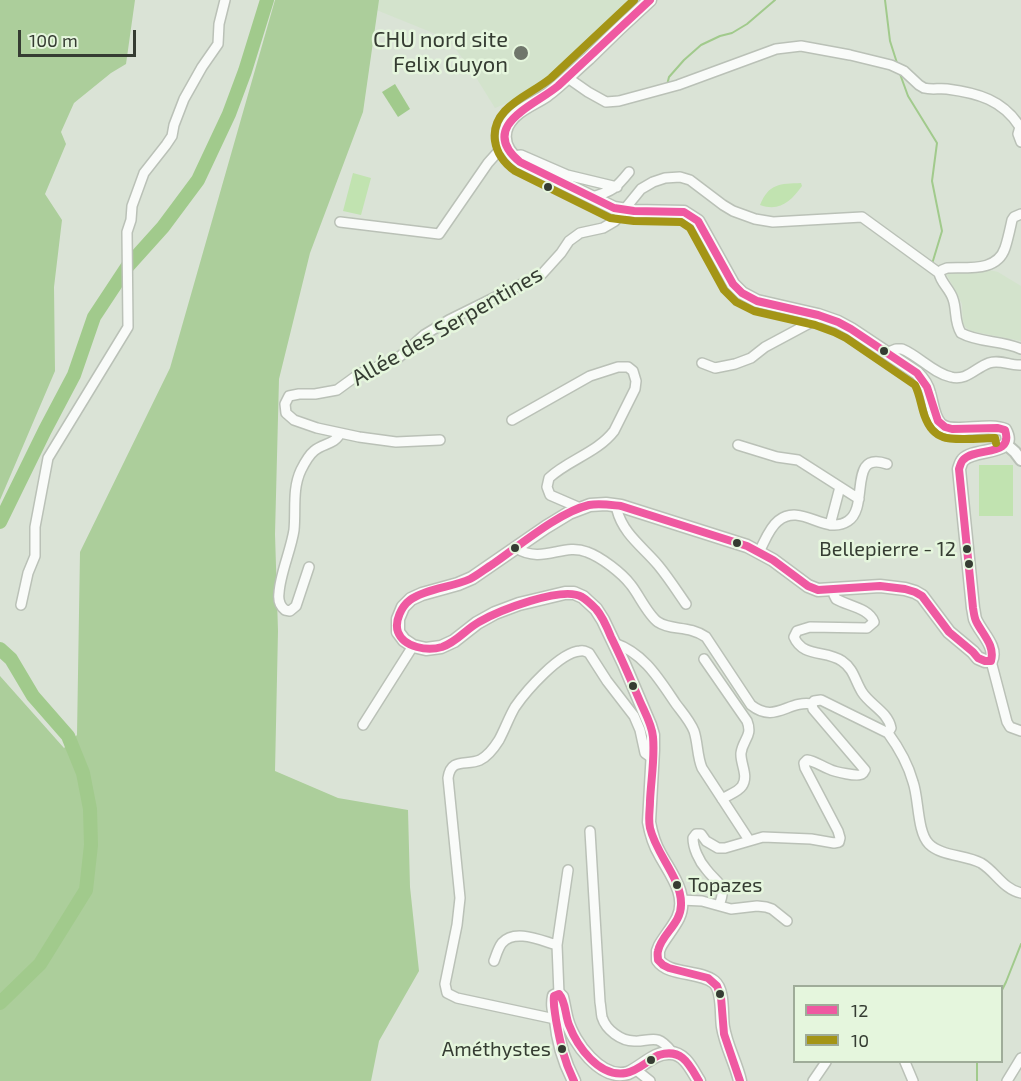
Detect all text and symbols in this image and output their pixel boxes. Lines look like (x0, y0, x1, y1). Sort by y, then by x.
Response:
scale bar (21, 18, 140, 56)
place label: CHU nord site Felix Guyon (373, 27, 508, 78)
text: 100 m (29, 29, 78, 51)
marker: CHU nord site Felix Guyon (512, 44, 530, 62)
unlabelled marker (542, 181, 554, 193)
street label: Allée des Serpentines (347, 261, 547, 391)
unlabelled marker (878, 345, 890, 357)
unlabelled marker (731, 537, 743, 549)
place label: Bellepierre - 12 (819, 537, 956, 561)
unlabelled marker (509, 542, 521, 554)
marker: Bellepierre - 12 (961, 543, 973, 555)
unlabelled marker (963, 558, 975, 570)
unlabelled marker (627, 680, 639, 692)
place label: Topazes (688, 873, 762, 897)
marker: Topazes (671, 879, 683, 891)
legend (793, 985, 1003, 1063)
unlabelled marker (714, 988, 726, 1000)
text: 12 (851, 999, 868, 1021)
text: 10 (851, 1029, 869, 1051)
place label: Améthystes (442, 1037, 551, 1061)
marker: Améthystes (556, 1043, 568, 1055)
unlabelled marker (645, 1054, 657, 1066)

